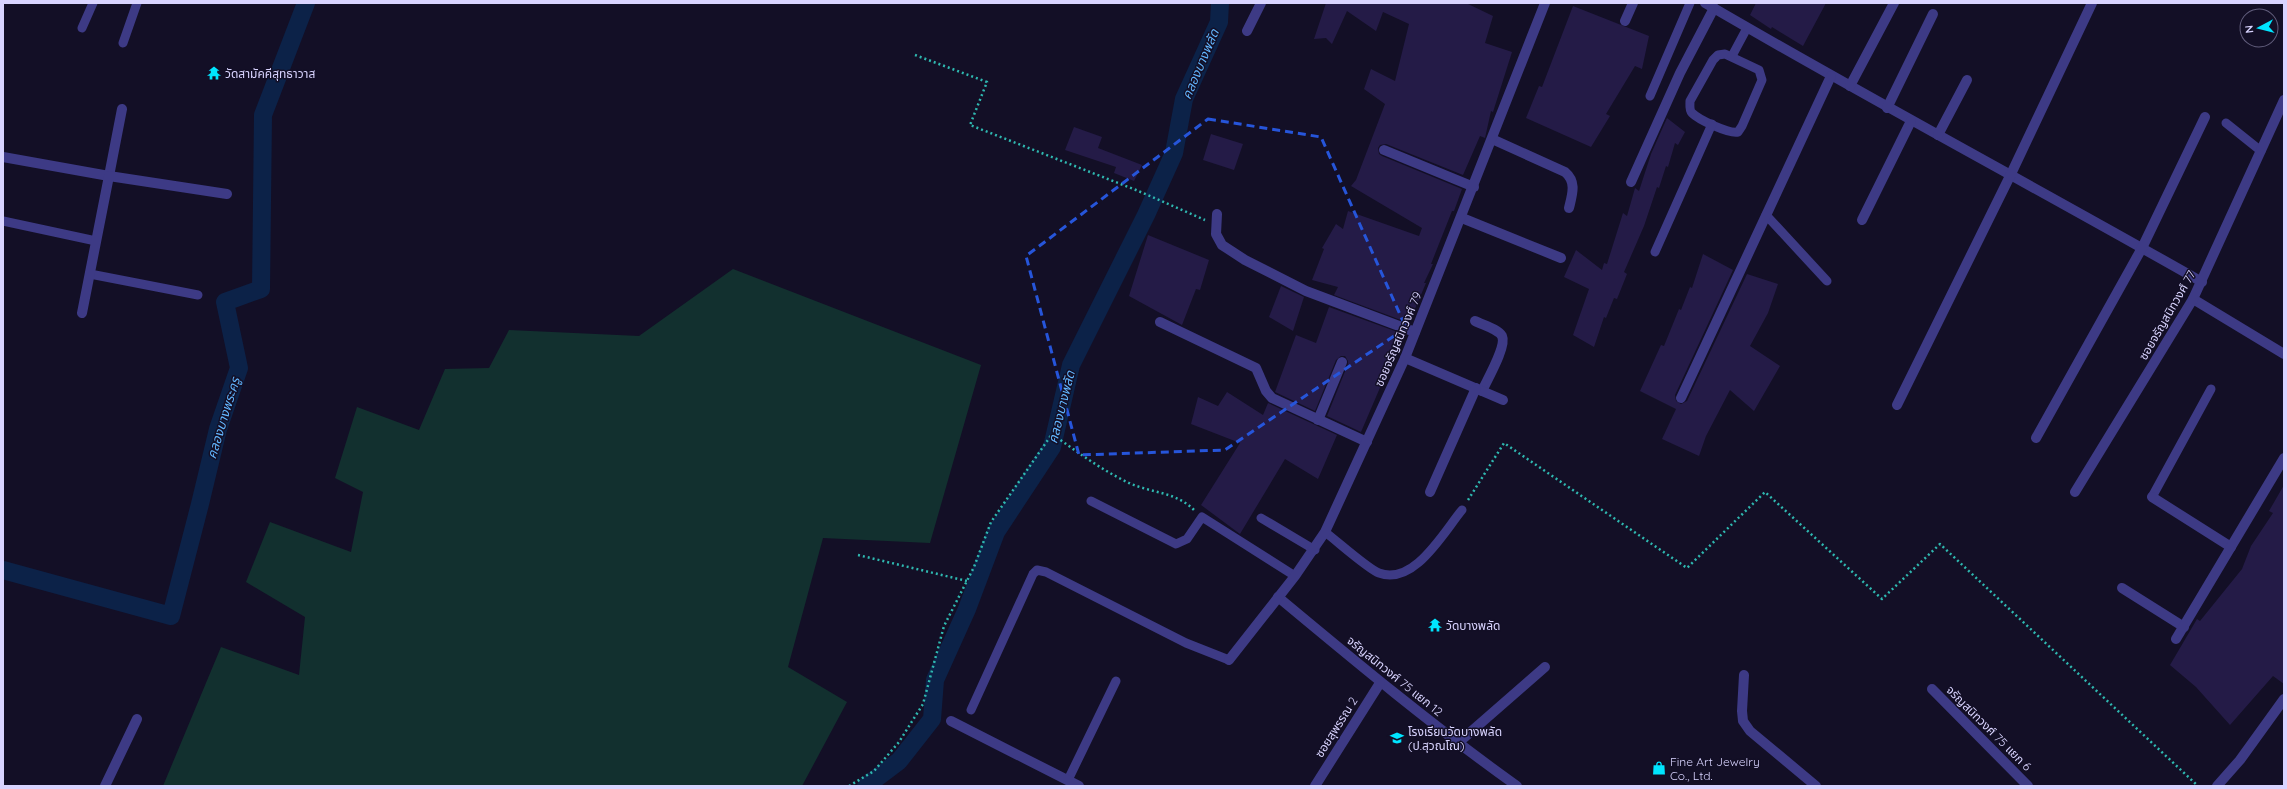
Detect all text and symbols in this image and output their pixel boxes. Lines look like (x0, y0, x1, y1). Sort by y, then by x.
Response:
north arrow (2239, 8, 2279, 48)
text: N (2242, 24, 2257, 34)
water label: คลองบางพลัด (1178, 26, 1222, 101)
temple icon: วัดสามัคคีสุทธาวาส (206, 65, 222, 81)
place label: วัดสามัคคีสุทธาวาส (225, 66, 315, 81)
street label: ซอยจรัญสนิทวงศ์ 77 (2135, 268, 2199, 362)
street label: ซอยจรัญสนิทวงศ์ 79 (1371, 289, 1425, 389)
water label: คลองบางพลัด (1044, 368, 1078, 445)
water label: คลองบางพระครู (203, 374, 244, 461)
temple icon: วัดบางพลัด (1427, 617, 1443, 633)
place label: วัดบางพลัด (1446, 618, 1500, 633)
street label: จรัญสนิทวงศ์ 75 แยก 12 (1344, 633, 1446, 719)
street label: จรัญสนิทวงศ์ 75 แยก 6 (1943, 682, 2035, 774)
street label: ซอยสุพรรณ 2 (1312, 694, 1361, 760)
place label: โรงเรียนวัดบางพลัด (ป.สุวณโณ) (1408, 724, 1502, 753)
school or university icon: โรงเรียนวัดบางพลัด (ป.สุวณโณ) (1389, 730, 1405, 746)
place label: Fine Art Jewelry Co., Ltd. (1670, 754, 1760, 783)
shop icon: Fine Art Jewelry Co., Ltd. (1651, 760, 1667, 776)

